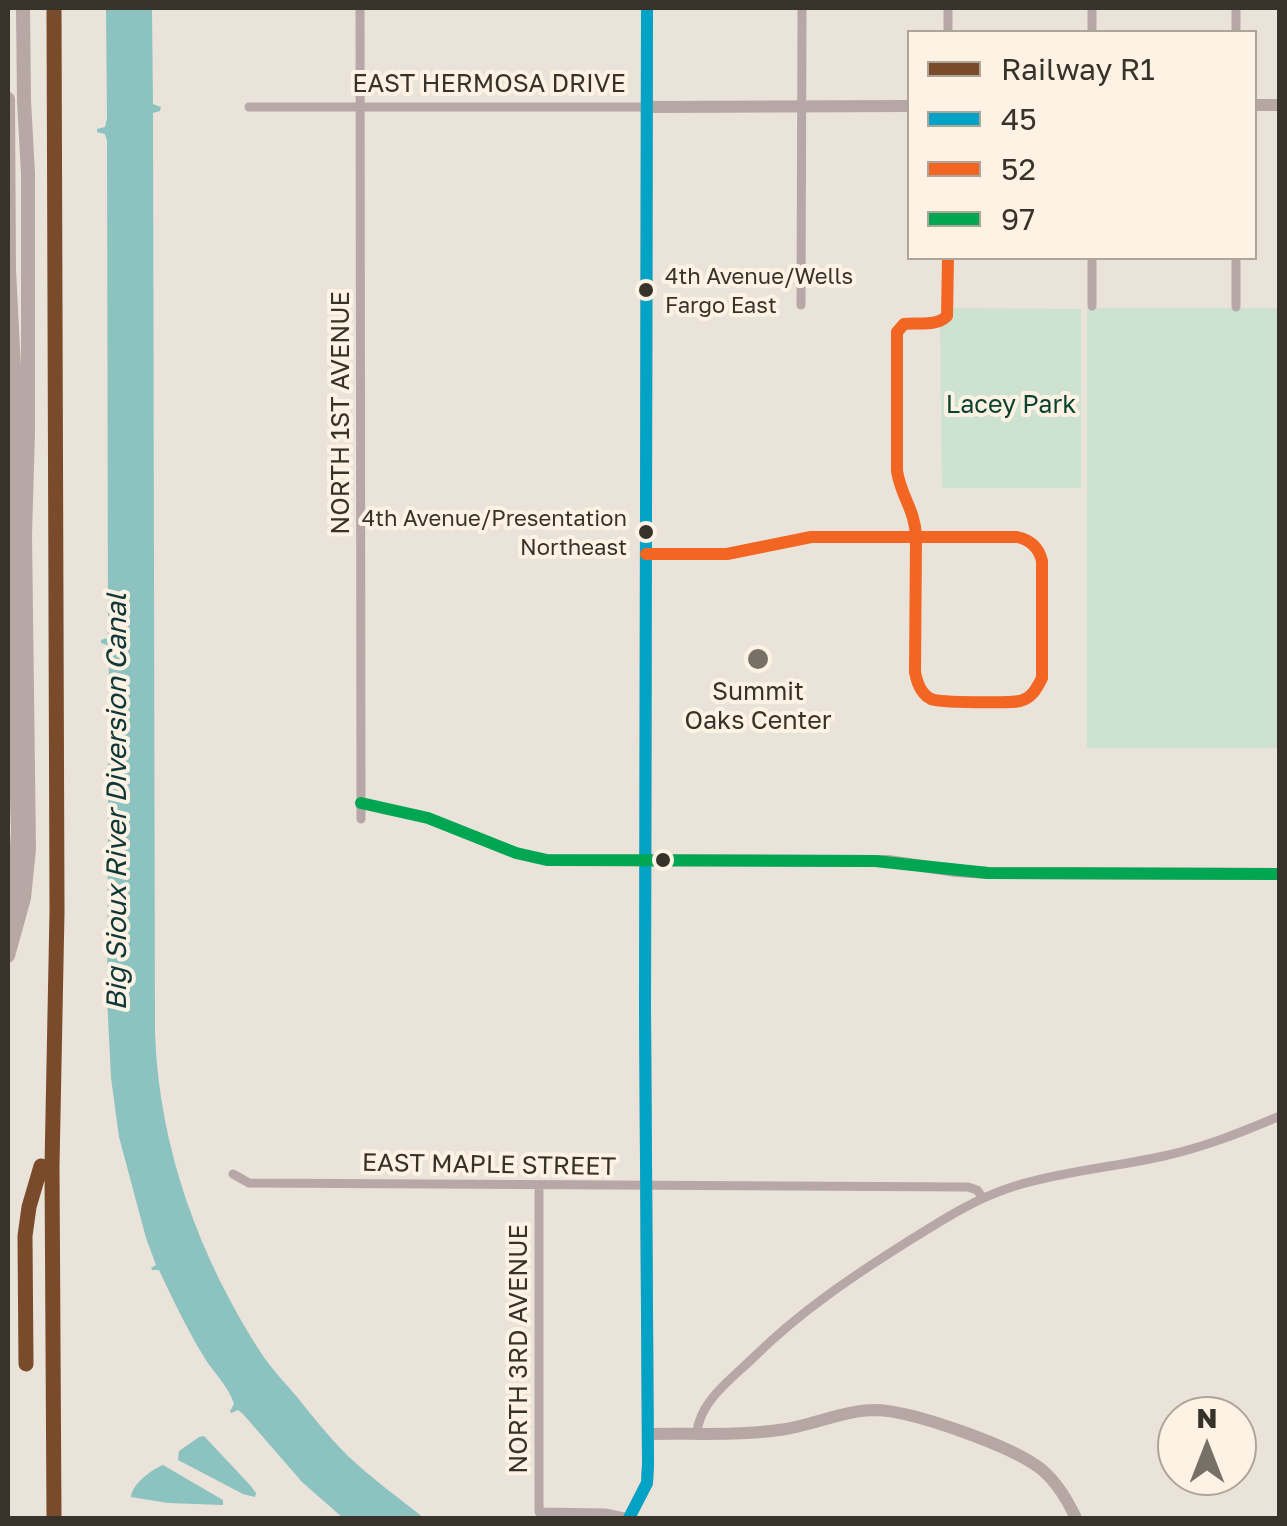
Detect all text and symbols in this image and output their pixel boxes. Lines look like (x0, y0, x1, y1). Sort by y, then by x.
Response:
legend (907, 30, 1257, 260)
text: Railway R1 (1001, 51, 1155, 87)
street label: EAST HERMOSA DRIVE (352, 69, 626, 99)
text: 45 (1001, 101, 1037, 137)
text: 52 (1001, 151, 1036, 187)
text: 97 (1001, 201, 1035, 237)
place label: 4th Avenue/Wells Fargo East (665, 264, 853, 316)
marker: 4th Avenue/Wells Fargo East (636, 280, 656, 300)
street label: NORTH 1ST AVENUE (326, 291, 356, 535)
park label: Lacey Park (946, 390, 1076, 420)
place label: 4th Avenue/Presentation Northeast (362, 506, 627, 558)
marker: 4th Avenue/Presentation Northeast (636, 522, 656, 542)
water label: Big Sioux River Diversion Canal (100, 593, 134, 1011)
marker: Summit Oaks Center (745, 646, 771, 672)
place label: Summit Oaks Center (684, 677, 832, 736)
unlabelled marker (653, 850, 673, 870)
street label: EAST MAPLE STREET (362, 1148, 616, 1182)
street label: NORTH 3RD AVENUE (504, 1224, 534, 1474)
north arrow (1157, 1396, 1257, 1496)
text: N (1196, 1401, 1218, 1434)

